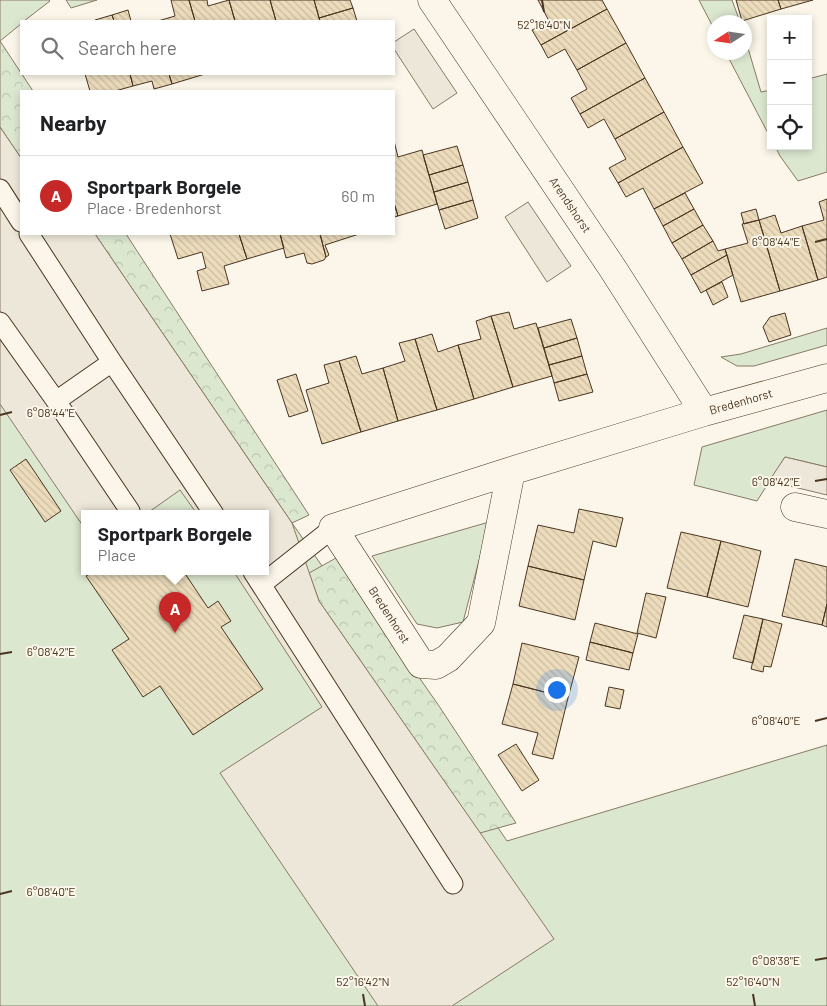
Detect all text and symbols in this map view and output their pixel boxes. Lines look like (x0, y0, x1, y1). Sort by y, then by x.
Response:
north arrow (707, 15, 752, 60)
map controls (767, 15, 812, 150)
button: + (767, 15, 812, 60)
text: 52°16'40"N (517, 17, 571, 31)
search box (20, 20, 395, 75)
icon: search (38, 34, 66, 62)
text: Search here (78, 36, 177, 59)
button: − (767, 60, 812, 105)
button: locate (767, 105, 812, 150)
text: Nearby (40, 110, 106, 135)
street label: Arendshorst (547, 174, 595, 235)
text: Sportpark Borgele (87, 175, 241, 198)
text: A (51, 186, 61, 205)
text: 60 m (341, 186, 375, 205)
text: Place · Bredenhorst (87, 198, 222, 217)
text: 6°08'44"E (752, 234, 800, 248)
street label: Bredenhorst (708, 385, 774, 417)
text: 6°08'44"E (27, 405, 75, 419)
text: 6°08'42"E (752, 474, 800, 488)
popup (81, 510, 269, 575)
text: Sportpark Borgele (98, 522, 252, 545)
text: Place (98, 545, 136, 564)
street label: Bredenhorst (366, 583, 413, 646)
pin: A (159, 592, 191, 633)
text: 6°08'42"E (27, 644, 75, 658)
your location (544, 677, 570, 703)
text: 6°08'40"E (751, 713, 801, 727)
text: 6°08'40"E (26, 884, 76, 898)
text: 6°08'38"E (752, 953, 800, 967)
text: 52°16'42"N (336, 974, 390, 988)
text: 52°16'40"N (726, 974, 780, 988)

